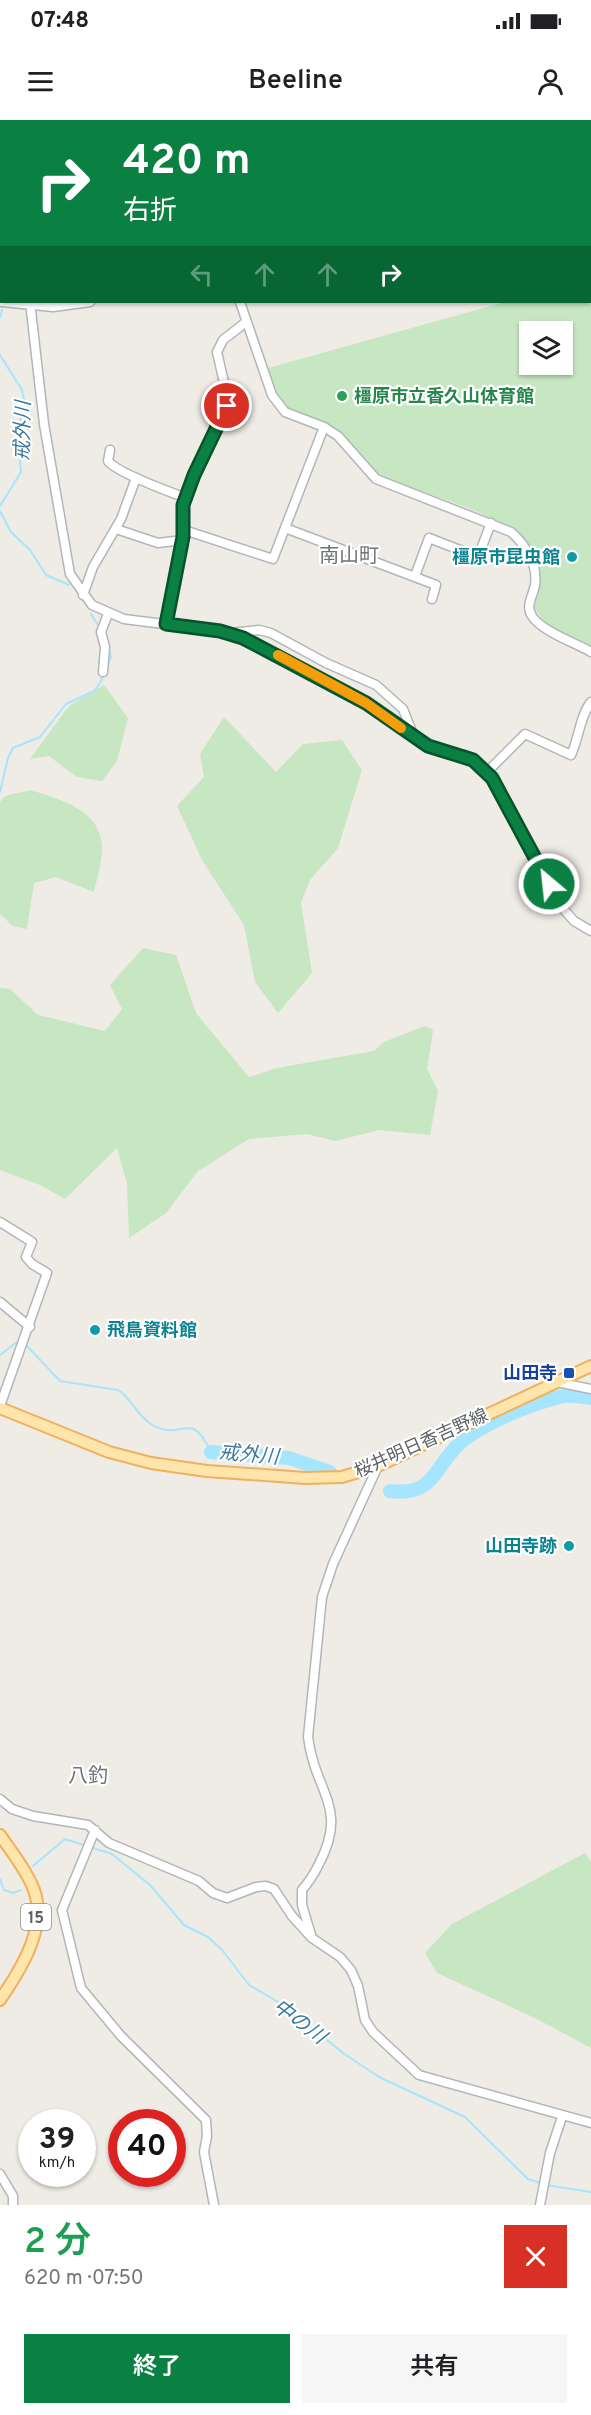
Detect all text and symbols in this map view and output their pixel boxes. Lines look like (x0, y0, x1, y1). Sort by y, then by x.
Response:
text: 07:48 (30, 8, 89, 35)
text: Beeline (248, 64, 343, 98)
icon: menu (24, 65, 57, 98)
icon: person (534, 65, 567, 98)
text: 420 m (123, 136, 251, 189)
icon: right (24, 144, 102, 222)
text: 右折 (123, 195, 177, 229)
icon: left (185, 258, 218, 291)
icon: ahead (248, 258, 281, 291)
icon: ahead (311, 258, 344, 291)
icon: right (374, 258, 407, 291)
map controls (519, 321, 573, 375)
button: layers (519, 321, 573, 375)
pin (201, 380, 252, 431)
place label: 橿原市立香久山体育館 (354, 386, 534, 409)
icon: arrive (210, 389, 243, 422)
marker: 橿原市立香久山体育館 (335, 389, 349, 403)
water label: 戒外川 (10, 399, 38, 461)
district label: 南山町 (319, 544, 379, 570)
place label: 橿原市昆虫館 (452, 547, 560, 570)
marker: 橿原市昆虫館 (565, 550, 579, 564)
position arrow (517, 852, 581, 916)
place label: 飛鳥資料館 (107, 1320, 197, 1343)
marker: 飛鳥資料館 (88, 1323, 102, 1337)
place label: 山田寺 (503, 1363, 557, 1386)
marker: 山田寺 (562, 1366, 576, 1380)
street label: 桜井明日香吉野線 (351, 1405, 492, 1484)
water label: 戒外川 (218, 1440, 282, 1472)
place label: 山田寺跡 (485, 1536, 557, 1559)
marker: 山田寺跡 (562, 1539, 576, 1553)
district label: 八釣 (68, 1764, 108, 1790)
road number: 15 (21, 1904, 51, 1930)
water label: 中の川 (267, 1994, 332, 2052)
speed limit sign: 40 (108, 2109, 186, 2187)
text: 39 (39, 2122, 75, 2159)
text: km/h (39, 2154, 75, 2173)
text: 2 分 (24, 2220, 91, 2266)
button: close (504, 2225, 567, 2288)
text: 620 m · 07:50 (24, 2266, 144, 2292)
button: 終了 (24, 2334, 290, 2403)
button: 共有 (302, 2334, 567, 2403)

